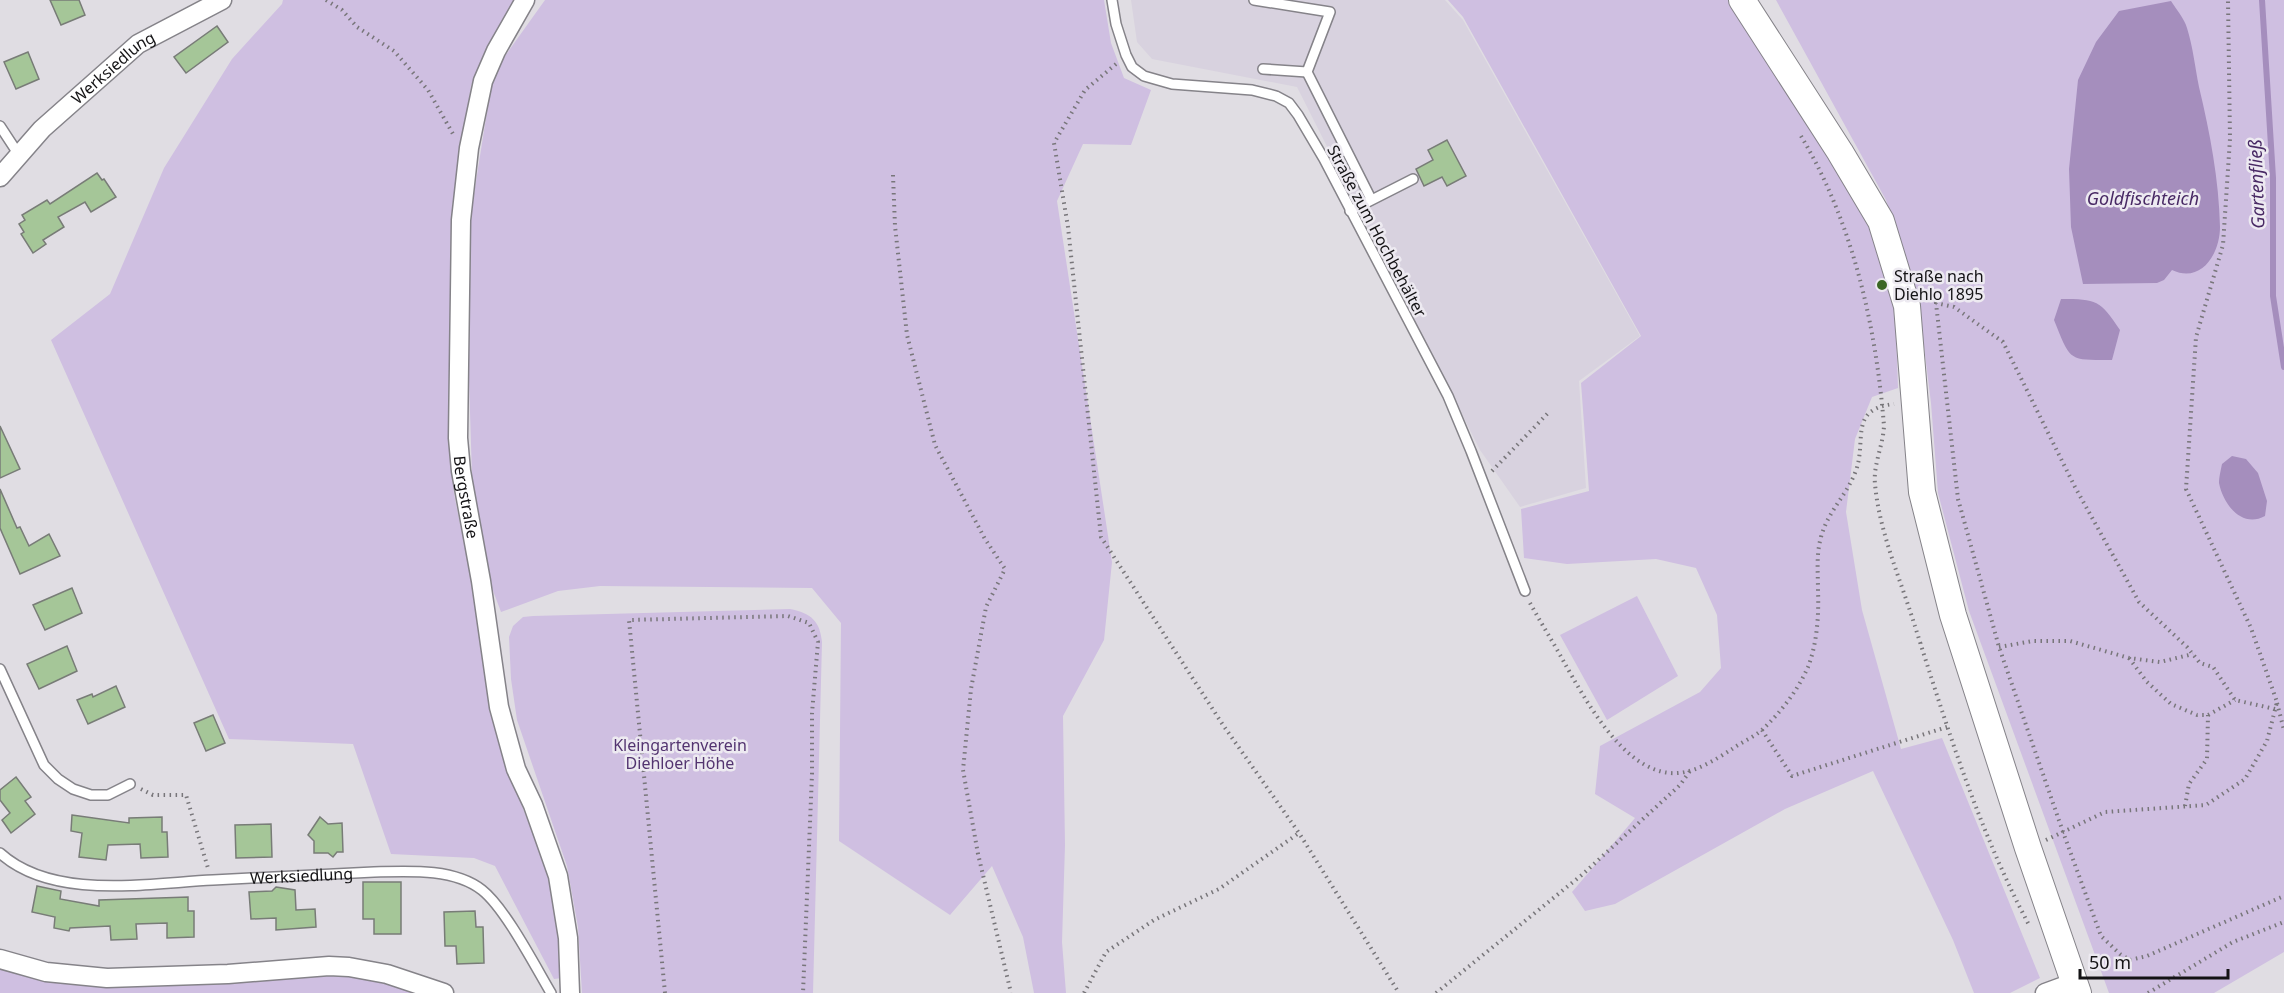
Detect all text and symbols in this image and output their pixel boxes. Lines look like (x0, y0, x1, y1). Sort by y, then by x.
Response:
street label: Werksiedlung (67, 26, 159, 109)
water label: Gartenfließ (2242, 139, 2270, 229)
street label: Straße zum Hochbehälter (1322, 141, 1432, 321)
water label: Goldfischteich (2087, 186, 2199, 210)
place label: Straße nach Diehlo 1895 (1894, 265, 1984, 305)
marker: Straße nach Diehlo 1895 (1875, 278, 1889, 292)
street label: Bergstraße (449, 455, 484, 540)
park label: Kleingartenverein Diehloer Höhe (613, 734, 747, 774)
street label: Werksiedlung (249, 862, 354, 889)
scale bar (2080, 942, 2228, 980)
text: 50 m (2089, 950, 2131, 974)

